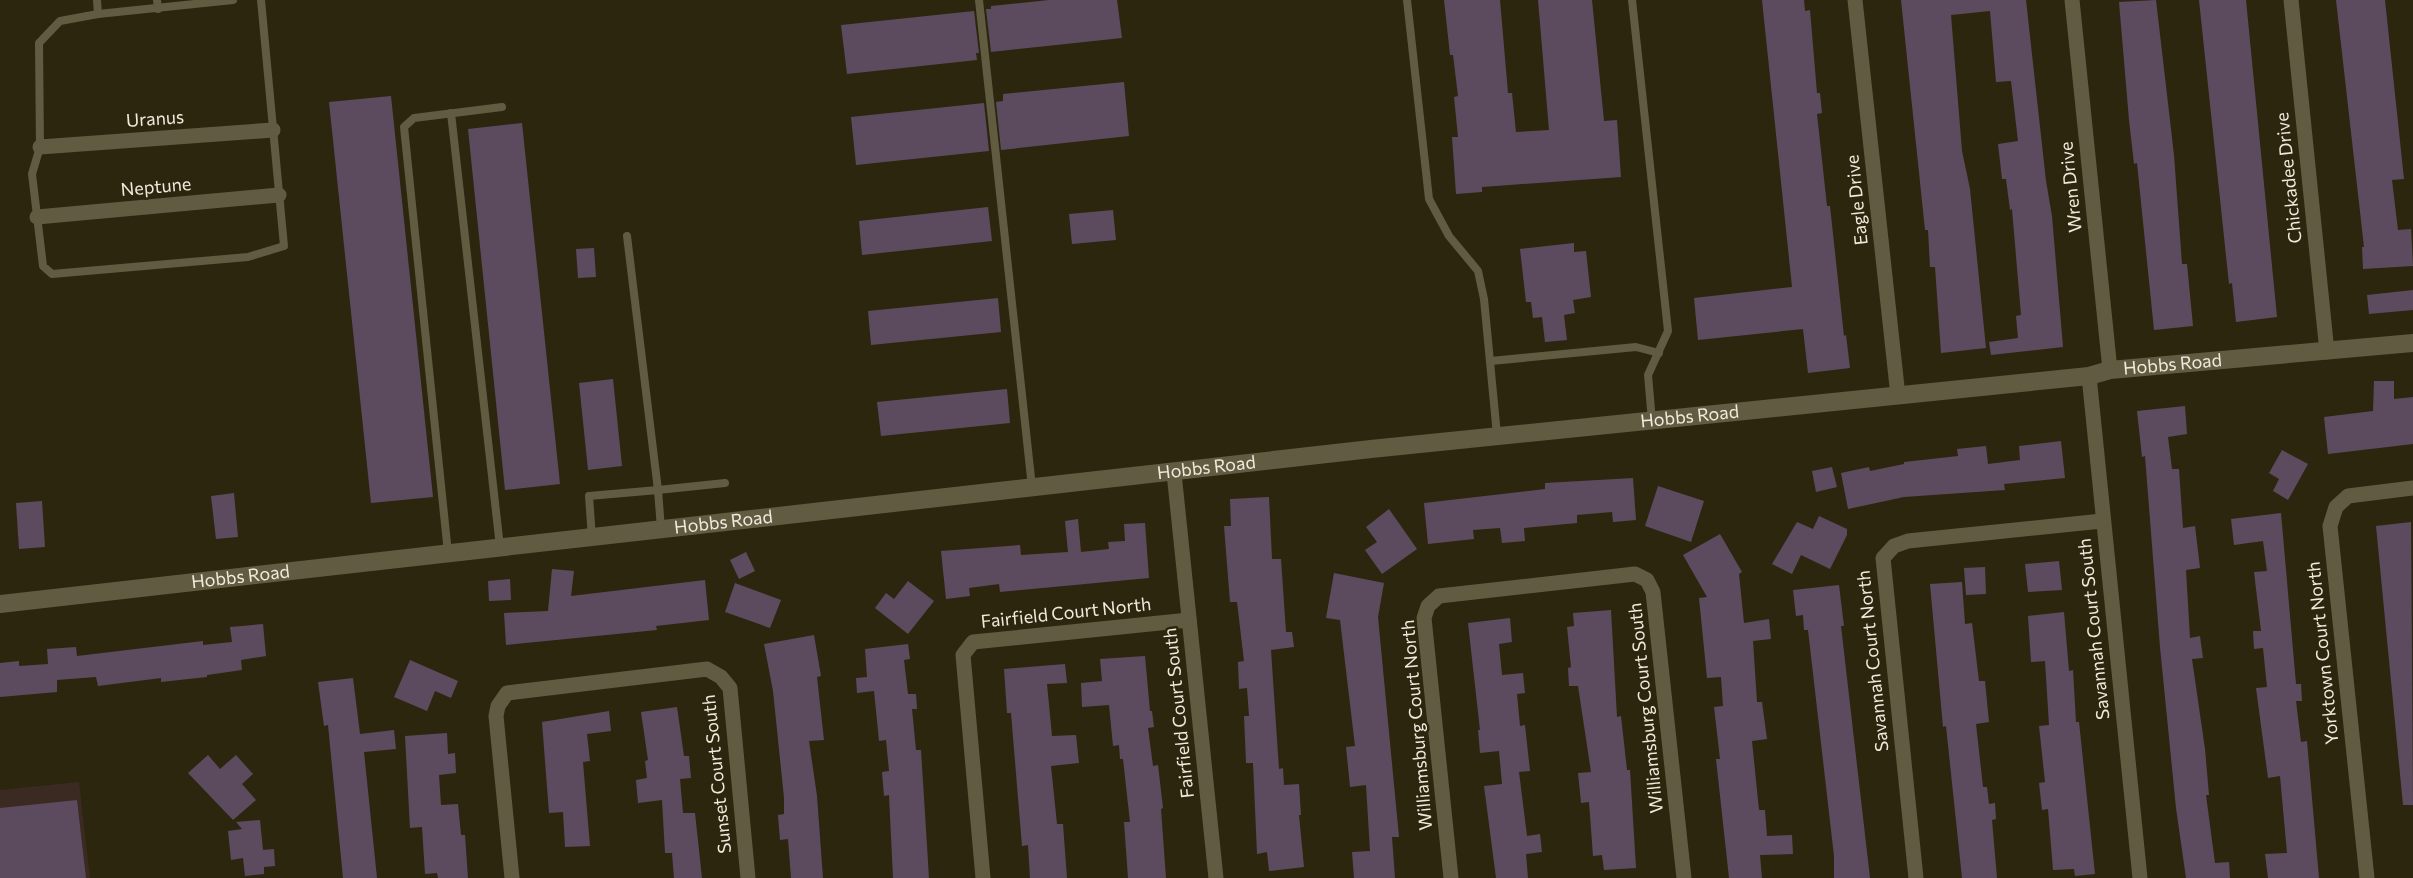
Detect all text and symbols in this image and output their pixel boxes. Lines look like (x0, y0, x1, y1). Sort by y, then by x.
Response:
street label: Uranus (125, 105, 185, 131)
street label: Chickadee Drive (2270, 111, 2306, 245)
street label: Wren Drive (2054, 141, 2086, 234)
street label: Eagle Drive (1840, 154, 1872, 246)
street label: Neptune (120, 172, 192, 200)
street label: Hobbs Road (2122, 348, 2223, 379)
street label: Hobbs Road (1639, 400, 1740, 432)
street label: Hobbs Road (1156, 450, 1257, 483)
street label: Hobbs Road (673, 505, 774, 538)
street label: Savannah Court South (2073, 537, 2113, 721)
street label: Hobbs Road (190, 559, 291, 592)
street label: Yorktown Court North (2301, 560, 2343, 746)
street label: Savannah Court North (1852, 569, 1892, 753)
street label: Fairfield Court North (980, 592, 1152, 632)
street label: Williamsburg Court South (1623, 602, 1667, 814)
street label: Williamsburg Court North (1396, 619, 1436, 831)
street label: Fairfield Court South (1158, 627, 1198, 799)
street label: Sunset Court South (697, 694, 735, 855)

